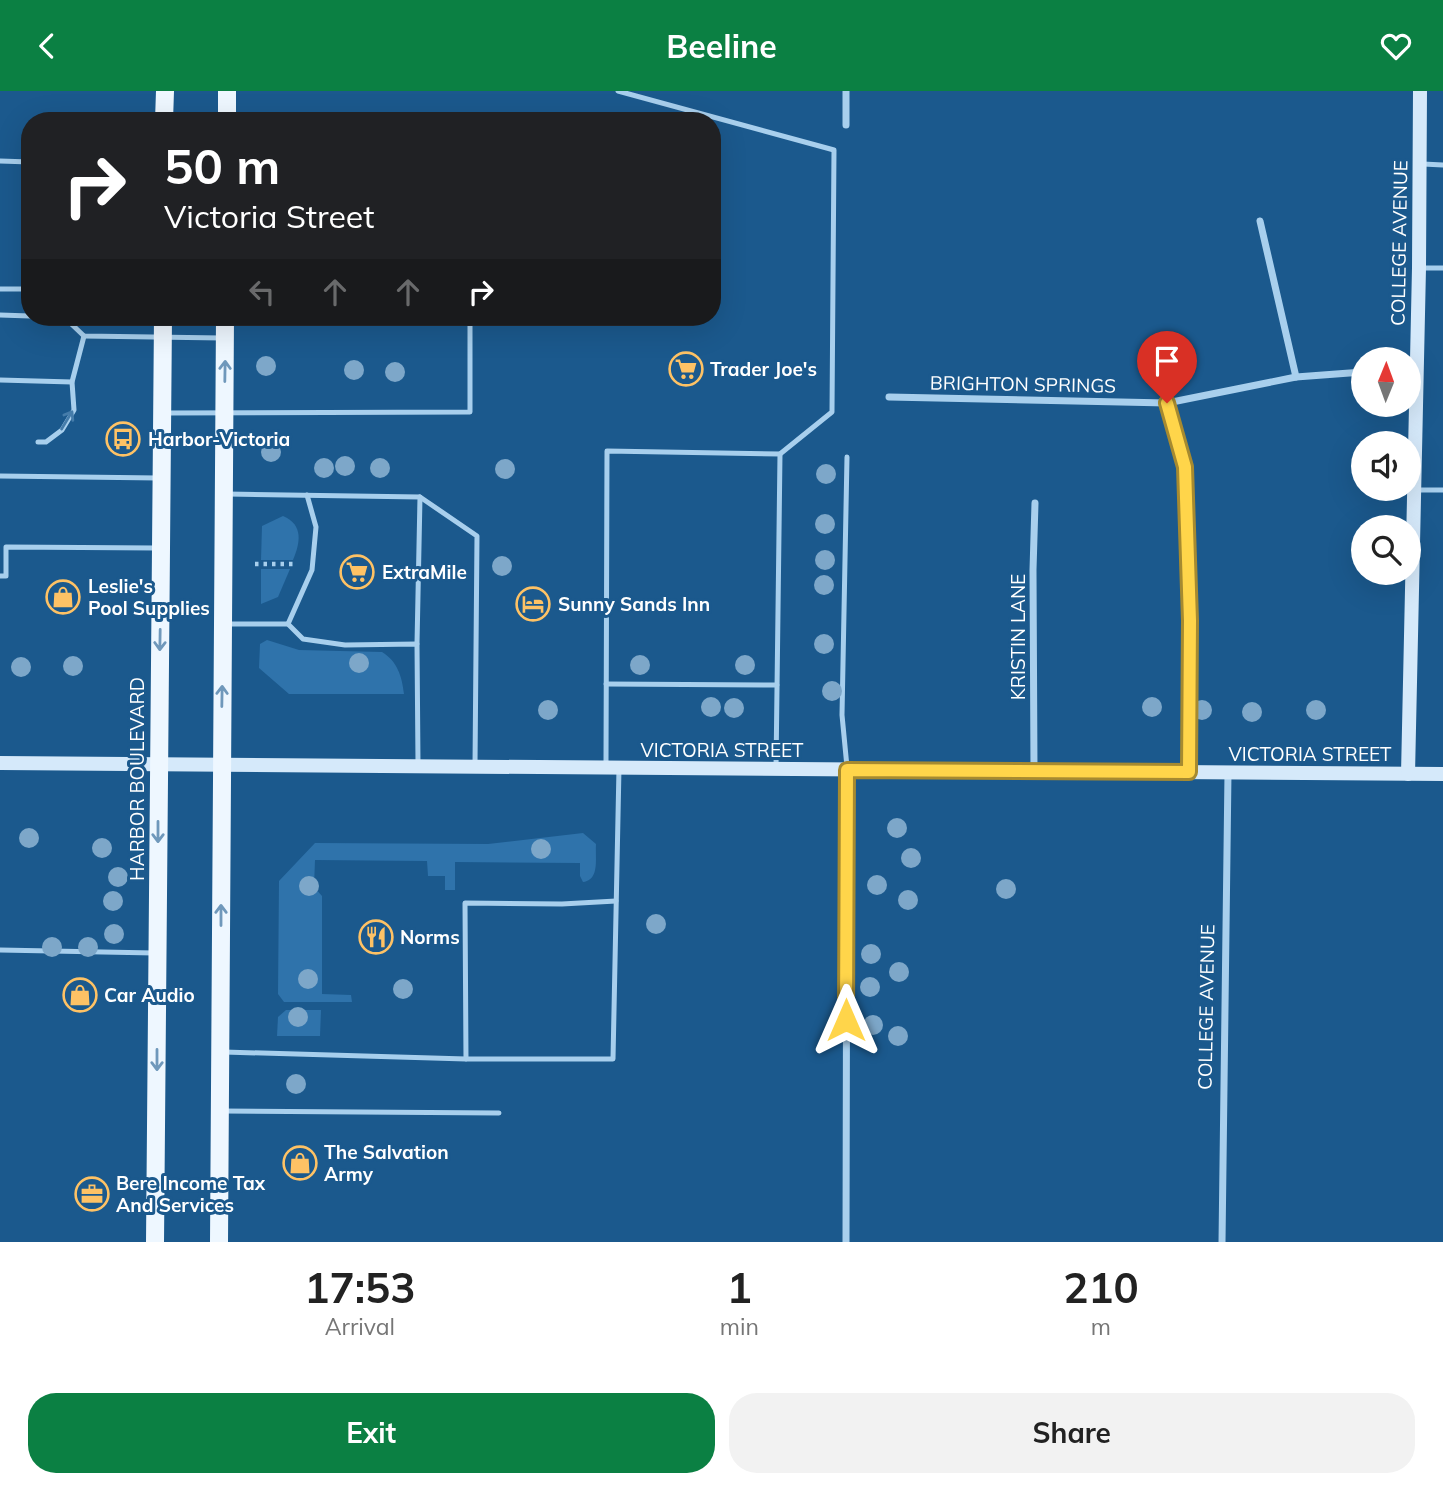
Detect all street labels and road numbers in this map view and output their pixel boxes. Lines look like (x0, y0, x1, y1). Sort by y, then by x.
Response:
street label: COLLEGE AVENUE (1386, 160, 1412, 326)
street label: BRIGHTON SPRINGS (930, 370, 1116, 398)
street label: KRISTIN LANE (1006, 574, 1030, 700)
street label: HARBOR BOULEVARD (125, 677, 149, 881)
street label: VICTORIA STREET (640, 738, 804, 762)
street label: VICTORIA STREET (1228, 742, 1392, 766)
street label: COLLEGE AVENUE (1193, 924, 1219, 1090)

